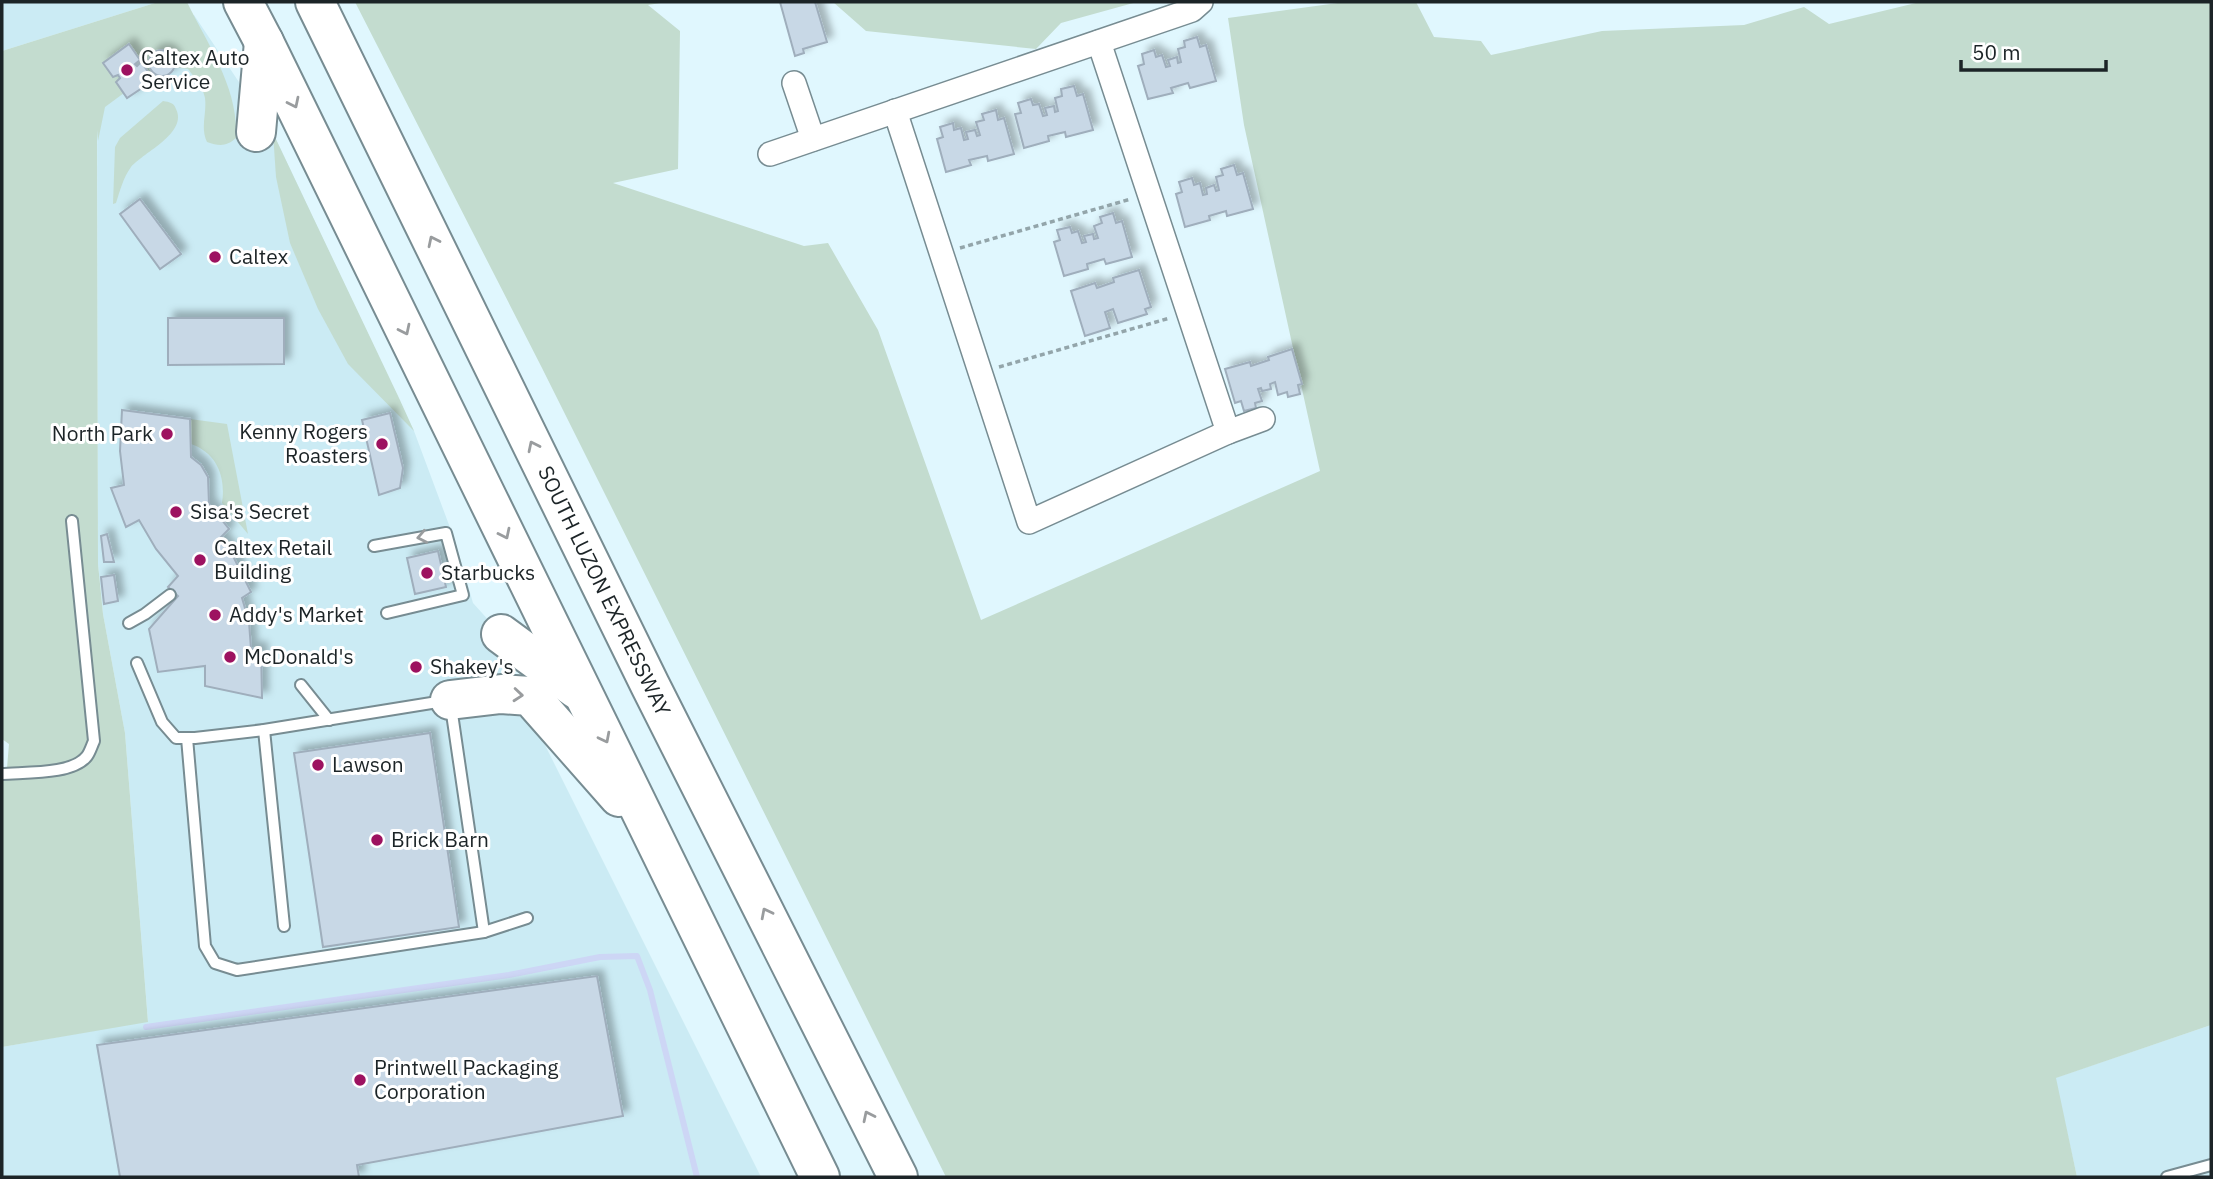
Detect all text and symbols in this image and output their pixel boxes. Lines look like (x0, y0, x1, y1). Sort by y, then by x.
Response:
scale bar (1961, 28, 2106, 72)
text: 50 m (1972, 38, 2021, 66)
place label: Caltex Auto Service (141, 43, 249, 95)
marker: Caltex Auto Service (119, 62, 135, 78)
one-way arrow (286, 96, 300, 108)
one-way arrow (427, 236, 441, 249)
place label: Caltex (229, 242, 288, 270)
marker: Caltex (207, 249, 223, 265)
one-way arrow (397, 323, 411, 335)
place label: Kenny Rogers Roasters (239, 417, 368, 469)
place label: North Park (52, 419, 153, 447)
marker: North Park (159, 426, 175, 442)
marker: Kenny Rogers Roasters (374, 436, 390, 452)
one-way arrow (527, 441, 541, 453)
street label: SOUTH LUZON EXPRESSWAY (532, 461, 678, 721)
place label: Sisa's Secret (190, 497, 310, 525)
marker: Sisa's Secret (168, 504, 184, 520)
one-way arrow (496, 527, 510, 539)
one-way arrow (416, 529, 428, 544)
place label: Caltex Retail Building (214, 533, 333, 585)
marker: Caltex Retail Building (192, 552, 208, 568)
place label: Starbucks (441, 558, 535, 586)
marker: Starbucks (419, 565, 435, 581)
place label: Addy's Market (229, 600, 364, 628)
marker: Addy's Market (207, 607, 223, 623)
place label: McDonald's (244, 642, 354, 670)
marker: McDonald's (222, 649, 238, 665)
place label: Shakey's (430, 652, 514, 680)
marker: Shakey's (408, 659, 424, 675)
one-way arrow (513, 687, 524, 702)
one-way arrow (597, 731, 611, 743)
place label: Lawson (332, 750, 404, 778)
marker: Lawson (310, 757, 326, 773)
place label: Brick Barn (391, 825, 489, 853)
marker: Brick Barn (369, 832, 385, 848)
one-way arrow (760, 907, 774, 920)
place label: Printwell Packaging Corporation (374, 1053, 558, 1105)
marker: Printwell Packaging Corporation (352, 1072, 368, 1088)
one-way arrow (862, 1111, 876, 1123)

